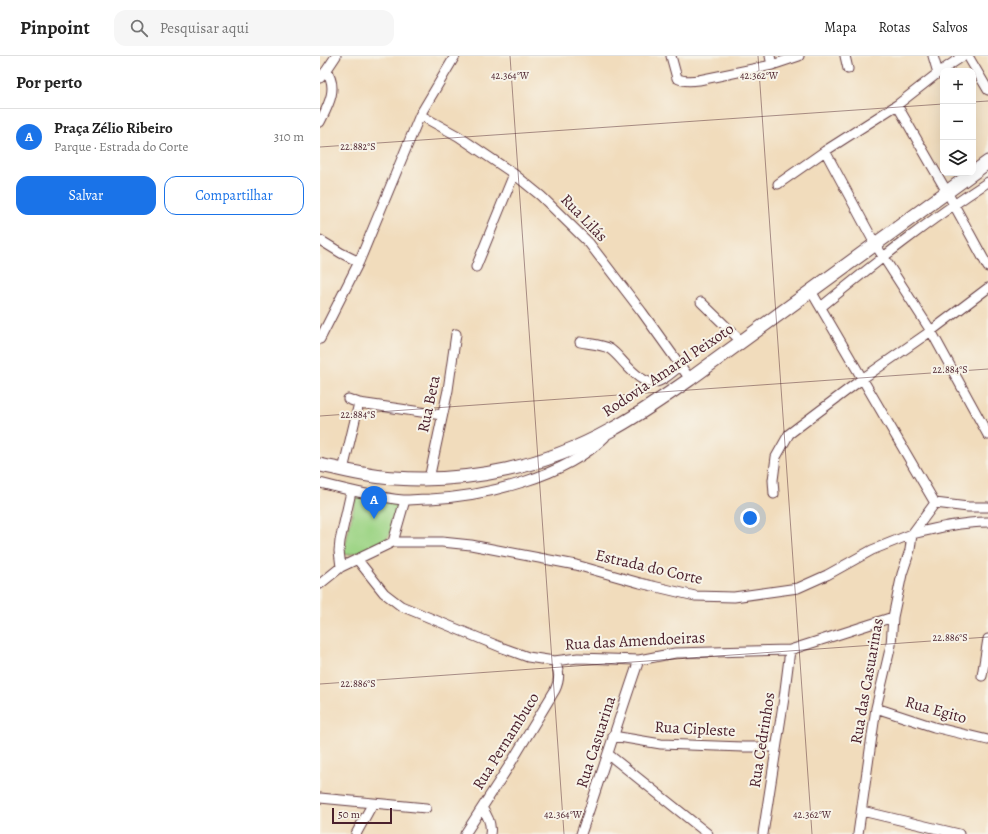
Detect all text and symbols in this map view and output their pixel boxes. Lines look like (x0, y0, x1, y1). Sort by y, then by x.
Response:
search box (114, 10, 394, 46)
text: Pinpoint (20, 15, 90, 41)
icon: search (128, 17, 150, 39)
text: Pesquisar aqui (160, 18, 249, 38)
text: Mapa (824, 18, 856, 37)
text: Rotas (878, 18, 910, 37)
text: Salvos (932, 18, 968, 37)
map controls (940, 68, 976, 176)
button: + (940, 68, 976, 104)
text: 42.364°W (491, 69, 530, 82)
text: 42.362°W (740, 69, 779, 82)
text: Por perto (16, 71, 82, 94)
button: − (940, 104, 976, 140)
text: Praça Zélio Ribeiro (54, 118, 173, 138)
text: A (25, 128, 33, 145)
text: 310 m (274, 128, 304, 145)
text: Parque · Estrada do Corte (54, 138, 188, 155)
text: 22.882°S (340, 140, 376, 153)
button: layers (940, 140, 976, 176)
button: Salvar (16, 176, 156, 215)
button: Compartilhar (164, 176, 304, 215)
street label: Rua Lilás (556, 189, 612, 247)
street label: Rodovia Amaral Peixoto (598, 318, 738, 422)
text: 22.884°S (932, 363, 968, 376)
street label: Rua Beta (412, 373, 446, 435)
text: 22.884°S (340, 408, 376, 421)
pin: A (361, 486, 387, 519)
your location (740, 508, 760, 528)
street label: Estrada do Corte (593, 544, 705, 590)
street label: Rua das Casuarinas (845, 616, 889, 746)
street label: Rua das Amendoeiras (564, 626, 706, 656)
text: 22.886°S (932, 631, 968, 644)
text: 22.886°S (340, 677, 376, 690)
street label: Rua Pernambuco (467, 688, 545, 794)
street label: Rua Cedrinhos (744, 691, 780, 789)
street label: Rua Egito (903, 691, 969, 729)
street label: Rua Casuarina (571, 693, 621, 791)
street label: Rua Cipleste (654, 716, 736, 742)
scale bar (332, 806, 392, 825)
text: 50 m (338, 807, 360, 822)
text: 42.364°W (544, 808, 583, 821)
text: 42.362°W (793, 808, 832, 821)

